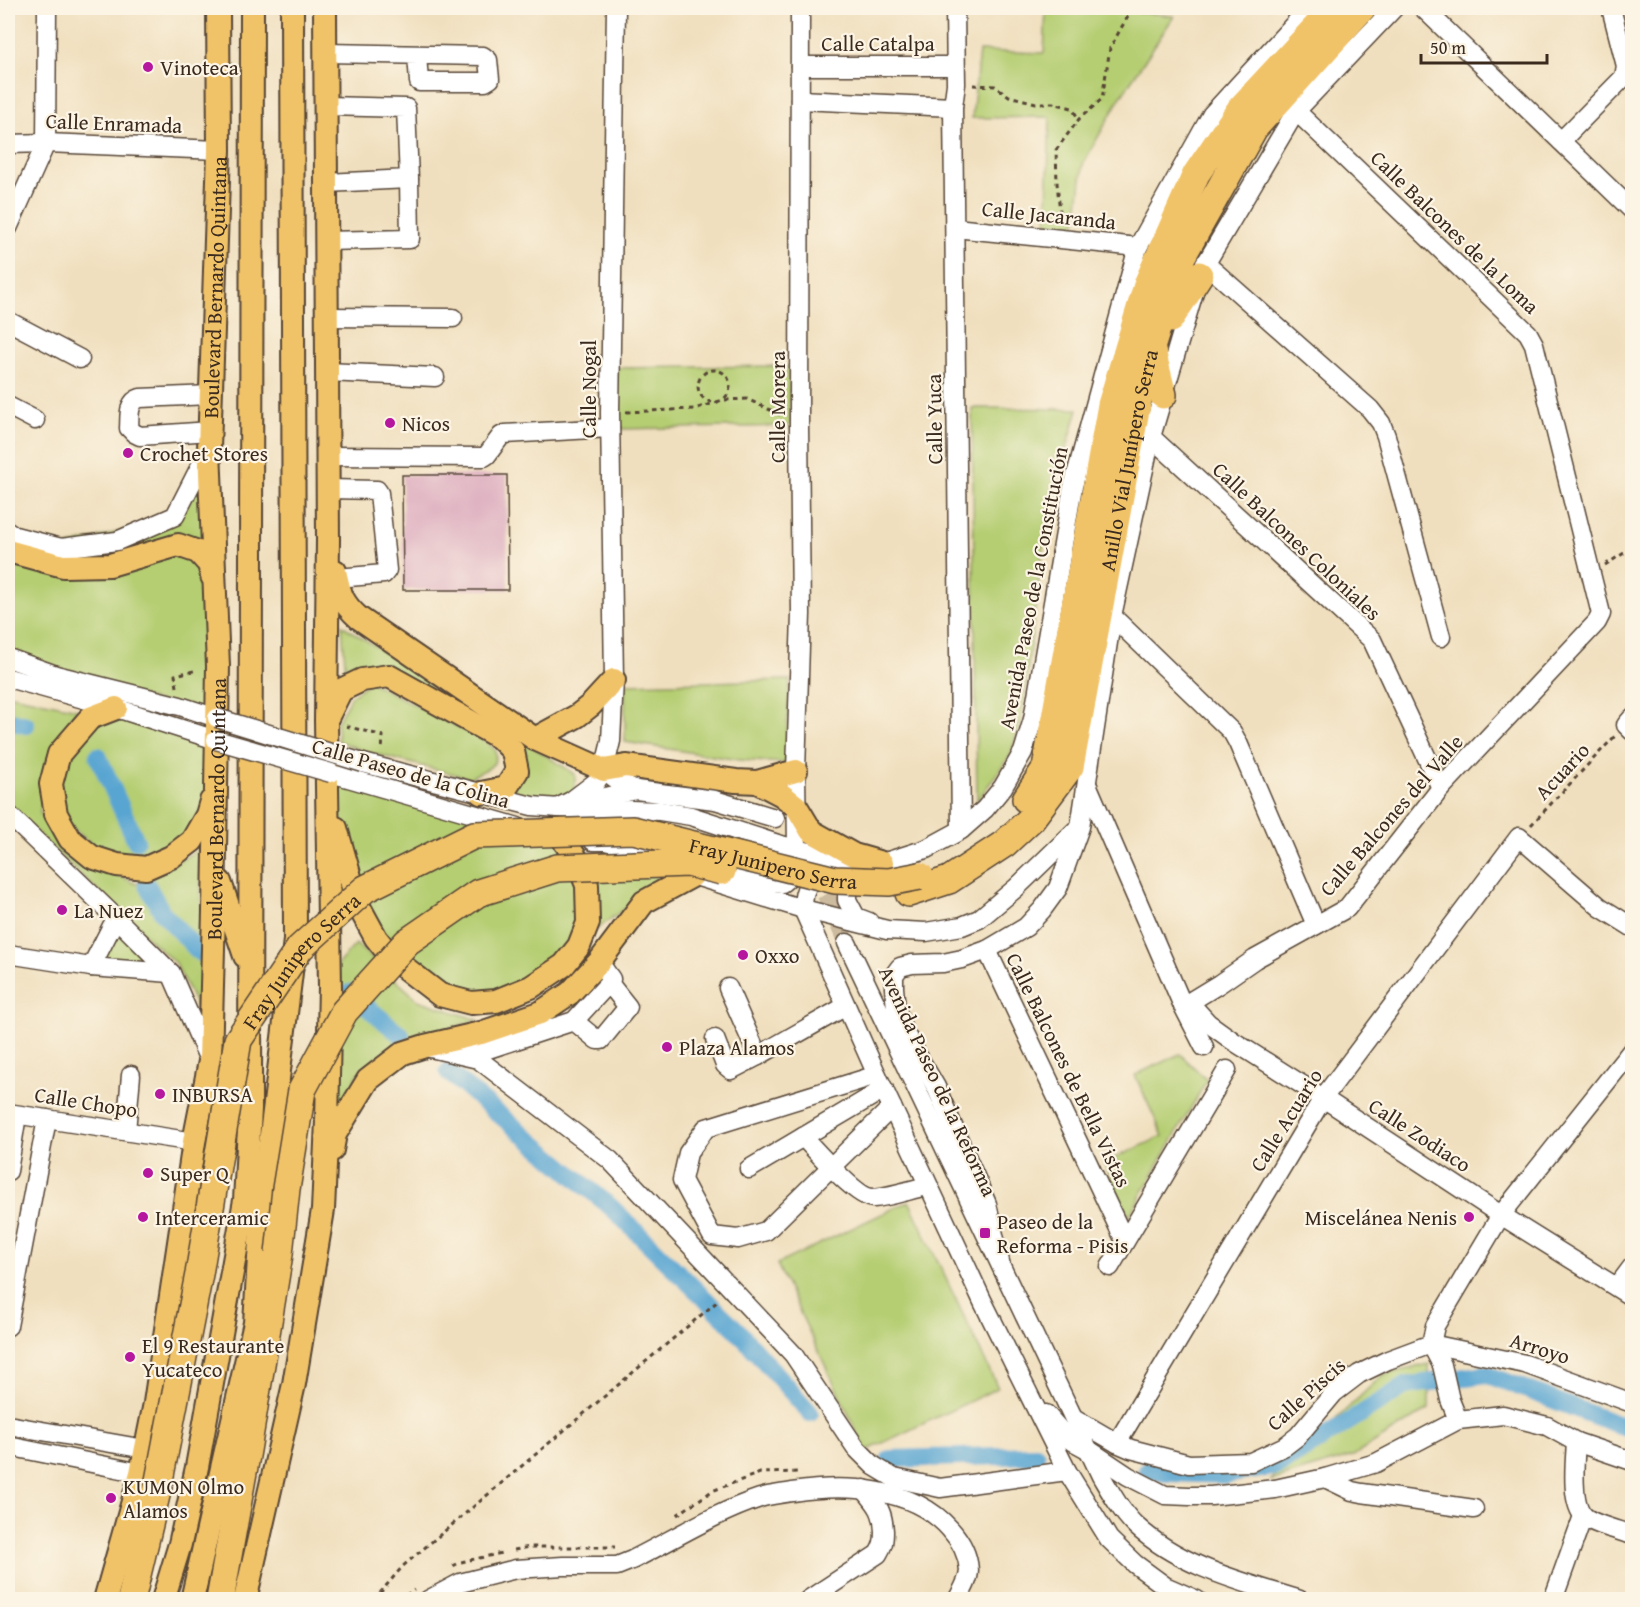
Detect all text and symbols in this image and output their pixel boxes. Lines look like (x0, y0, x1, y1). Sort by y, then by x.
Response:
scale bar (1421, 27, 1547, 65)
street label: Calle Catalpa (821, 28, 935, 59)
text: 50 m (1430, 34, 1466, 61)
place label: Vinoteca (160, 52, 239, 83)
marker: Vinoteca (141, 60, 155, 74)
street label: Calle Enramada (45, 105, 183, 141)
street label: Calle Balcones de la Loma (1364, 143, 1546, 321)
street label: Boulevard Bernardo Quintana (195, 156, 234, 419)
street label: Calle Jacaranda (980, 193, 1118, 237)
street label: Calle Nogal (573, 340, 604, 438)
street label: Anillo Vial Junípero Serra (1091, 346, 1166, 573)
street label: Calle Morera (762, 351, 793, 463)
street label: Calle Yuca (918, 373, 950, 465)
place label: Nicos (402, 408, 450, 439)
marker: Nicos (383, 416, 397, 430)
place label: Crochet Stores (140, 438, 268, 469)
street label: Avenida Paseo de la Constitución (990, 444, 1076, 732)
marker: Crochet Stores (121, 446, 135, 460)
street label: Calle Balcones Coloniales (1206, 455, 1388, 627)
street label: Boulevard Bernardo Quintana (198, 678, 233, 940)
street label: Calle Balcones del Valle (1312, 727, 1470, 903)
street label: Calle Paseo de la Colina (309, 730, 513, 816)
street label: Acuario (1527, 735, 1597, 807)
street label: Fray Junipero Serra (686, 829, 858, 896)
street label: Fray Junipero Serra (234, 885, 367, 1035)
place label: La Nuez (74, 895, 143, 926)
marker: La Nuez (55, 903, 69, 917)
place label: Oxxo (755, 940, 799, 971)
marker: Oxxo (736, 948, 750, 962)
street label: Calle Balcones de Bella Vistas (999, 948, 1139, 1192)
street label: Avenida Paseo de la Reforma (871, 961, 1005, 1201)
place label: Plaza Alamos (679, 1032, 795, 1063)
marker: Plaza Alamos (660, 1040, 674, 1054)
street label: Calle Acuario (1242, 1063, 1330, 1177)
street label: Calle Chopo (32, 1079, 140, 1125)
place label: INBURSA (172, 1079, 253, 1110)
marker: INBURSA (153, 1087, 167, 1101)
street label: Calle Zodiaco (1363, 1090, 1477, 1180)
place label: Super Q (160, 1158, 230, 1189)
marker: Super Q (141, 1166, 155, 1180)
place label: Interceramic (155, 1202, 269, 1233)
place label: Miscelánea Nenis (1305, 1202, 1457, 1233)
place label: Paseo de la Reforma - Pisis (997, 1206, 1128, 1261)
marker: Interceramic (136, 1210, 150, 1224)
marker: Miscelánea Nenis (1462, 1210, 1476, 1224)
marker: Paseo de la Reforma - Pisis (978, 1226, 992, 1240)
street label: Arroyo (1506, 1324, 1574, 1372)
place label: El 9 Restaurante Yucateco (142, 1330, 284, 1385)
marker: El 9 Restaurante Yucateco (123, 1350, 137, 1364)
street label: Calle Piscis (1260, 1350, 1352, 1438)
place label: KUMON Olmo Alamos (123, 1471, 244, 1526)
marker: KUMON Olmo Alamos (104, 1491, 118, 1505)

